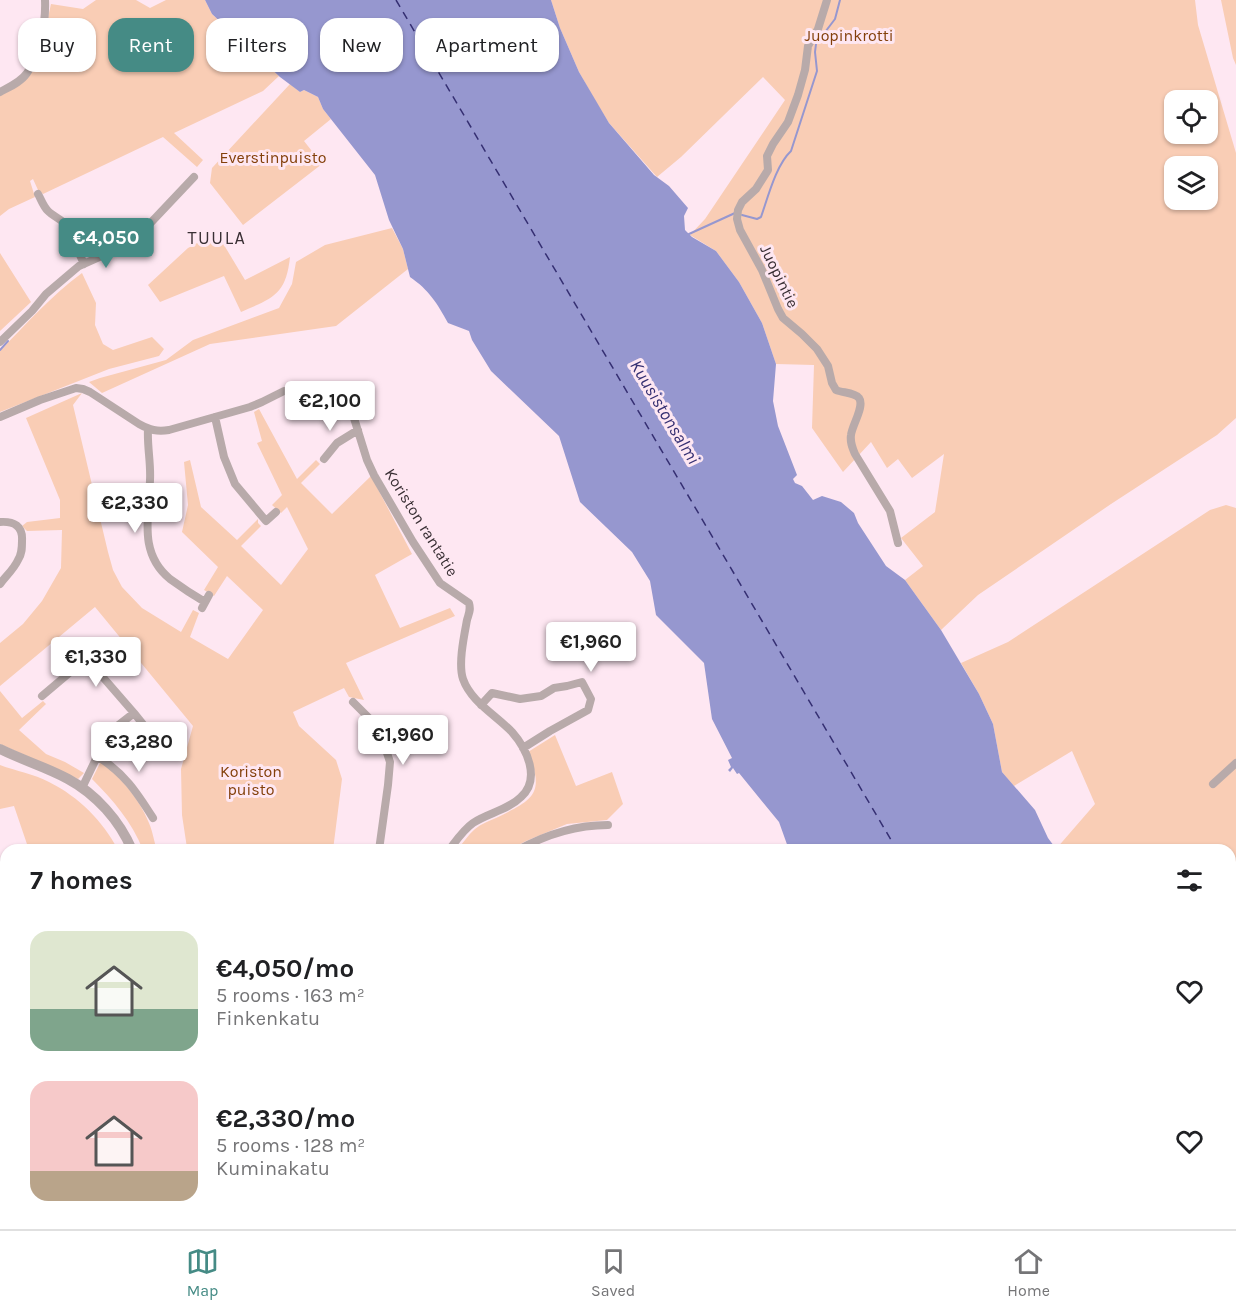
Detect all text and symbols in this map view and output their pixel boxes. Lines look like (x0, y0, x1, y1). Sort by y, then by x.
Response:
chip: Buy (18, 18, 96, 72)
chip: Rent (108, 18, 194, 72)
chip: Filters (206, 18, 308, 72)
chip: New (320, 18, 403, 72)
chip: Apartment (415, 18, 559, 72)
park label: Juopinkrotti (804, 26, 894, 45)
map controls (1164, 90, 1218, 210)
button: locate (1164, 90, 1218, 144)
park label: Everstinpuisto (220, 148, 326, 167)
button: layers (1164, 156, 1218, 210)
pin: €4,050 (57, 218, 155, 269)
text: €4,050 (73, 226, 139, 249)
district label: TUULA (188, 227, 246, 249)
street label: Juopintie (756, 242, 803, 311)
water label: Kuusistonsalmi (625, 356, 705, 468)
pin: €2,100 (281, 381, 379, 432)
text: €2,100 (299, 389, 361, 412)
street label: Koriston rantatie (381, 465, 462, 580)
pin: €2,330 (86, 483, 184, 534)
text: €2,330 (101, 491, 169, 514)
pin: €1,960 (542, 622, 640, 673)
text: €1,960 (560, 630, 622, 653)
pin: €1,330 (47, 637, 145, 688)
text: €1,330 (65, 645, 127, 668)
pin: €1,960 (354, 715, 452, 766)
pin: €3,280 (90, 722, 188, 773)
text: €1,960 (372, 723, 434, 746)
text: €3,280 (105, 730, 173, 753)
park label: Koriston puisto (220, 762, 282, 799)
icon: filters (1173, 864, 1206, 897)
text: 7 homes (30, 865, 133, 896)
text: €4,050/mo (216, 953, 354, 984)
icon: home (78, 955, 150, 1027)
icon: heart (1173, 975, 1206, 1008)
text: 5 rooms · 163 m² (216, 984, 365, 1007)
text: Finkenkatu (216, 1007, 320, 1030)
text: €2,330/mo (216, 1103, 355, 1134)
icon: home (78, 1105, 150, 1177)
icon: heart (1173, 1125, 1206, 1158)
text: 5 rooms · 128 m² (216, 1134, 365, 1157)
text: Kuminakatu (216, 1157, 330, 1180)
tab: Map (186, 1245, 219, 1300)
tab: Saved (591, 1245, 635, 1300)
tab: Home (1007, 1245, 1050, 1300)

